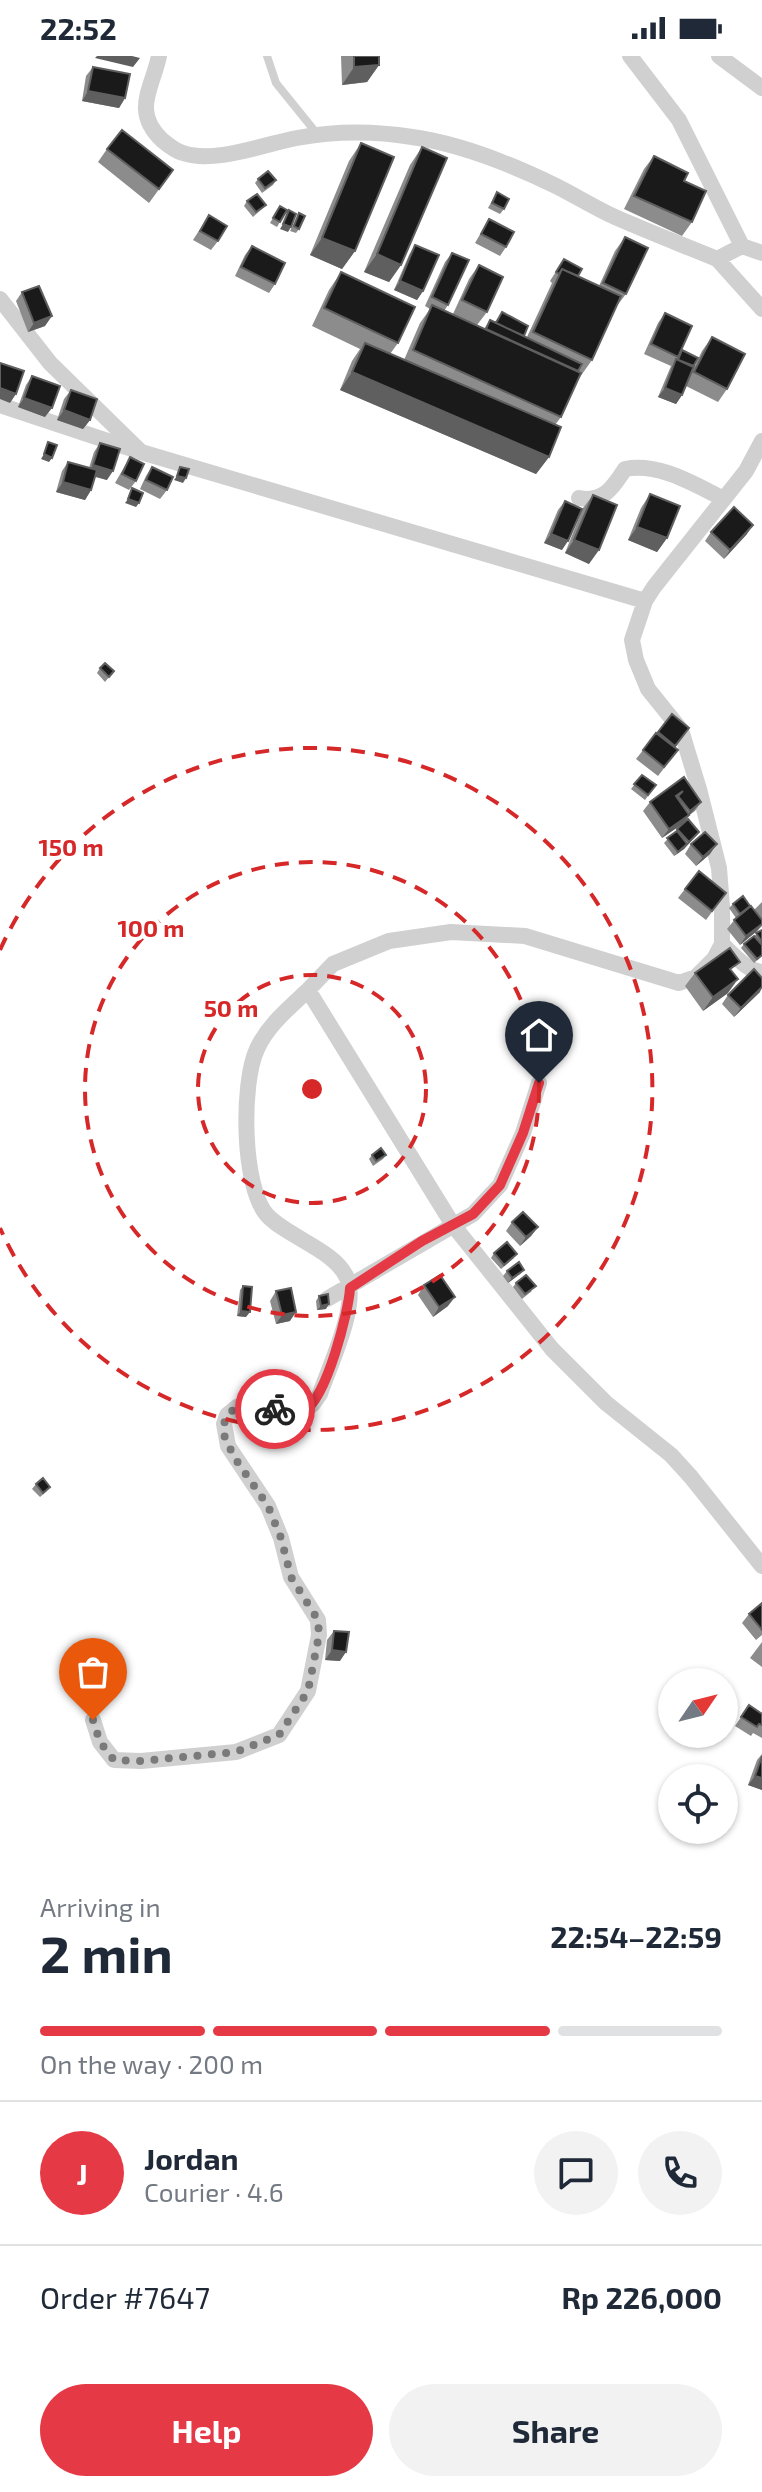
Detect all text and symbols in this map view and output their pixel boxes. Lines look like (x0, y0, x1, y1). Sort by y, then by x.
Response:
text: 22:52 (40, 10, 117, 46)
text: 150 m (38, 832, 104, 861)
text: 100 m (118, 913, 184, 942)
text: 50 m (204, 993, 258, 1022)
pin (505, 1001, 573, 1083)
icon: home (517, 1013, 561, 1057)
centre of rings (298, 1075, 326, 1103)
courier (235, 1369, 315, 1449)
icon: bike (253, 1387, 297, 1431)
pin (59, 1638, 127, 1720)
icon: bag (71, 1650, 115, 1694)
north arrow (658, 1668, 738, 1748)
map controls (658, 1668, 738, 1844)
button: locate (658, 1764, 738, 1844)
text: Arriving in (40, 1891, 161, 1922)
text: 22:54–22:59 (550, 1918, 722, 1954)
text: 2 min (40, 1921, 173, 1983)
text: On the way · 200 m (40, 2048, 263, 2079)
button: chat (534, 2131, 618, 2215)
button: phone (638, 2131, 722, 2215)
text: Jordan (144, 2140, 239, 2176)
text: J (76, 2155, 88, 2191)
text: Courier · 4.6 (144, 2176, 284, 2207)
text: Order #7647 (40, 2279, 210, 2315)
text: Rp 226,000 (562, 2279, 722, 2315)
button: Help (40, 2384, 373, 2476)
button: Share (389, 2384, 722, 2476)

